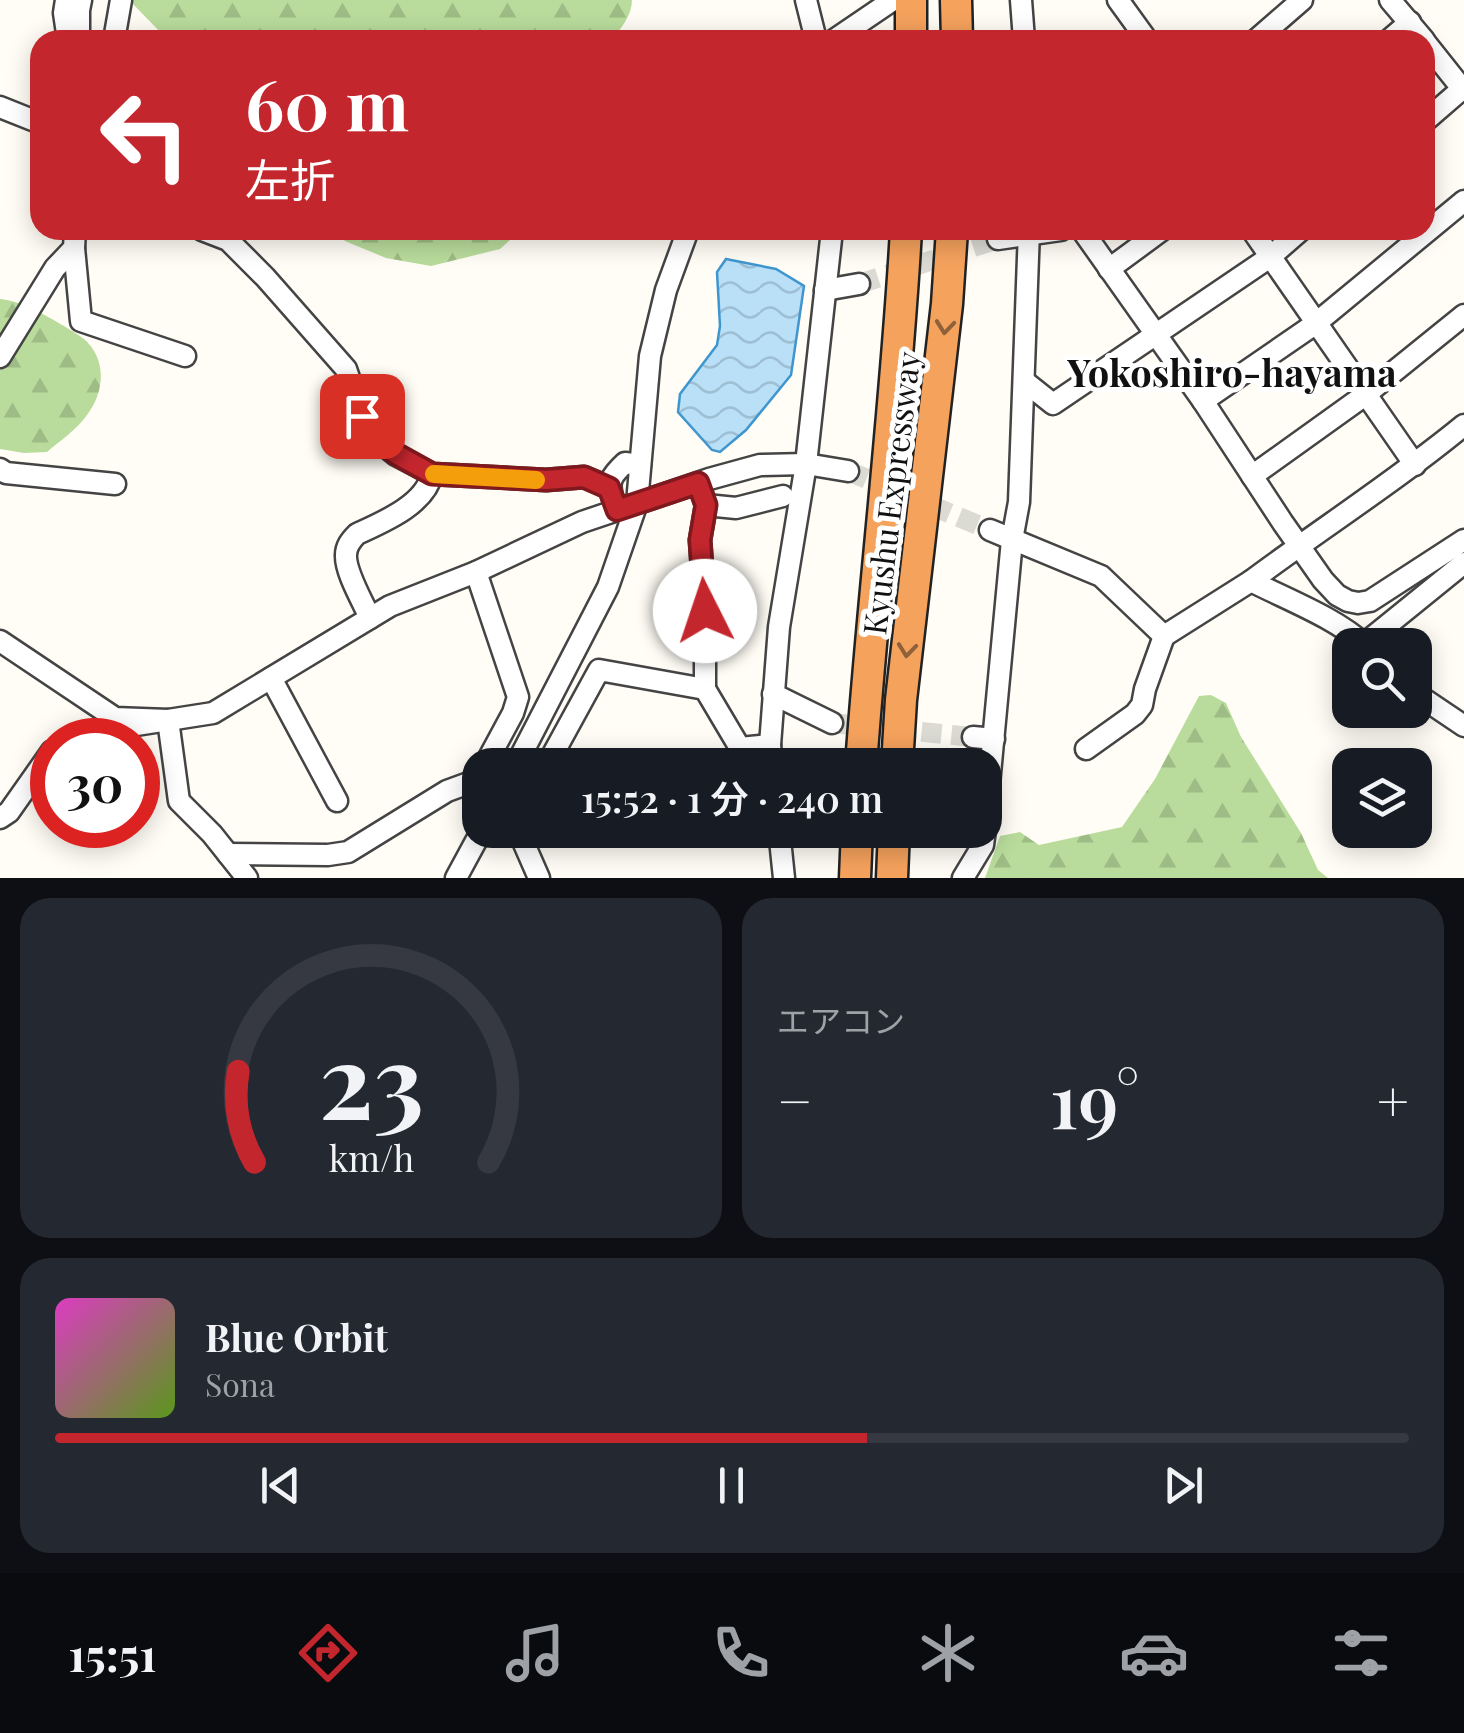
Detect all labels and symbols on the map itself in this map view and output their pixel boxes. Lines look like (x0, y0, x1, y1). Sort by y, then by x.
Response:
one-way arrow (934, 320, 956, 336)
district label: Yokoshiro-hayama (1066, 346, 1397, 397)
street label: Kyushu Expressway (851, 349, 929, 637)
pin (320, 374, 405, 459)
position arrow (653, 559, 757, 663)
one-way arrow (897, 642, 918, 658)
speed limit sign: 30 (30, 718, 160, 848)

